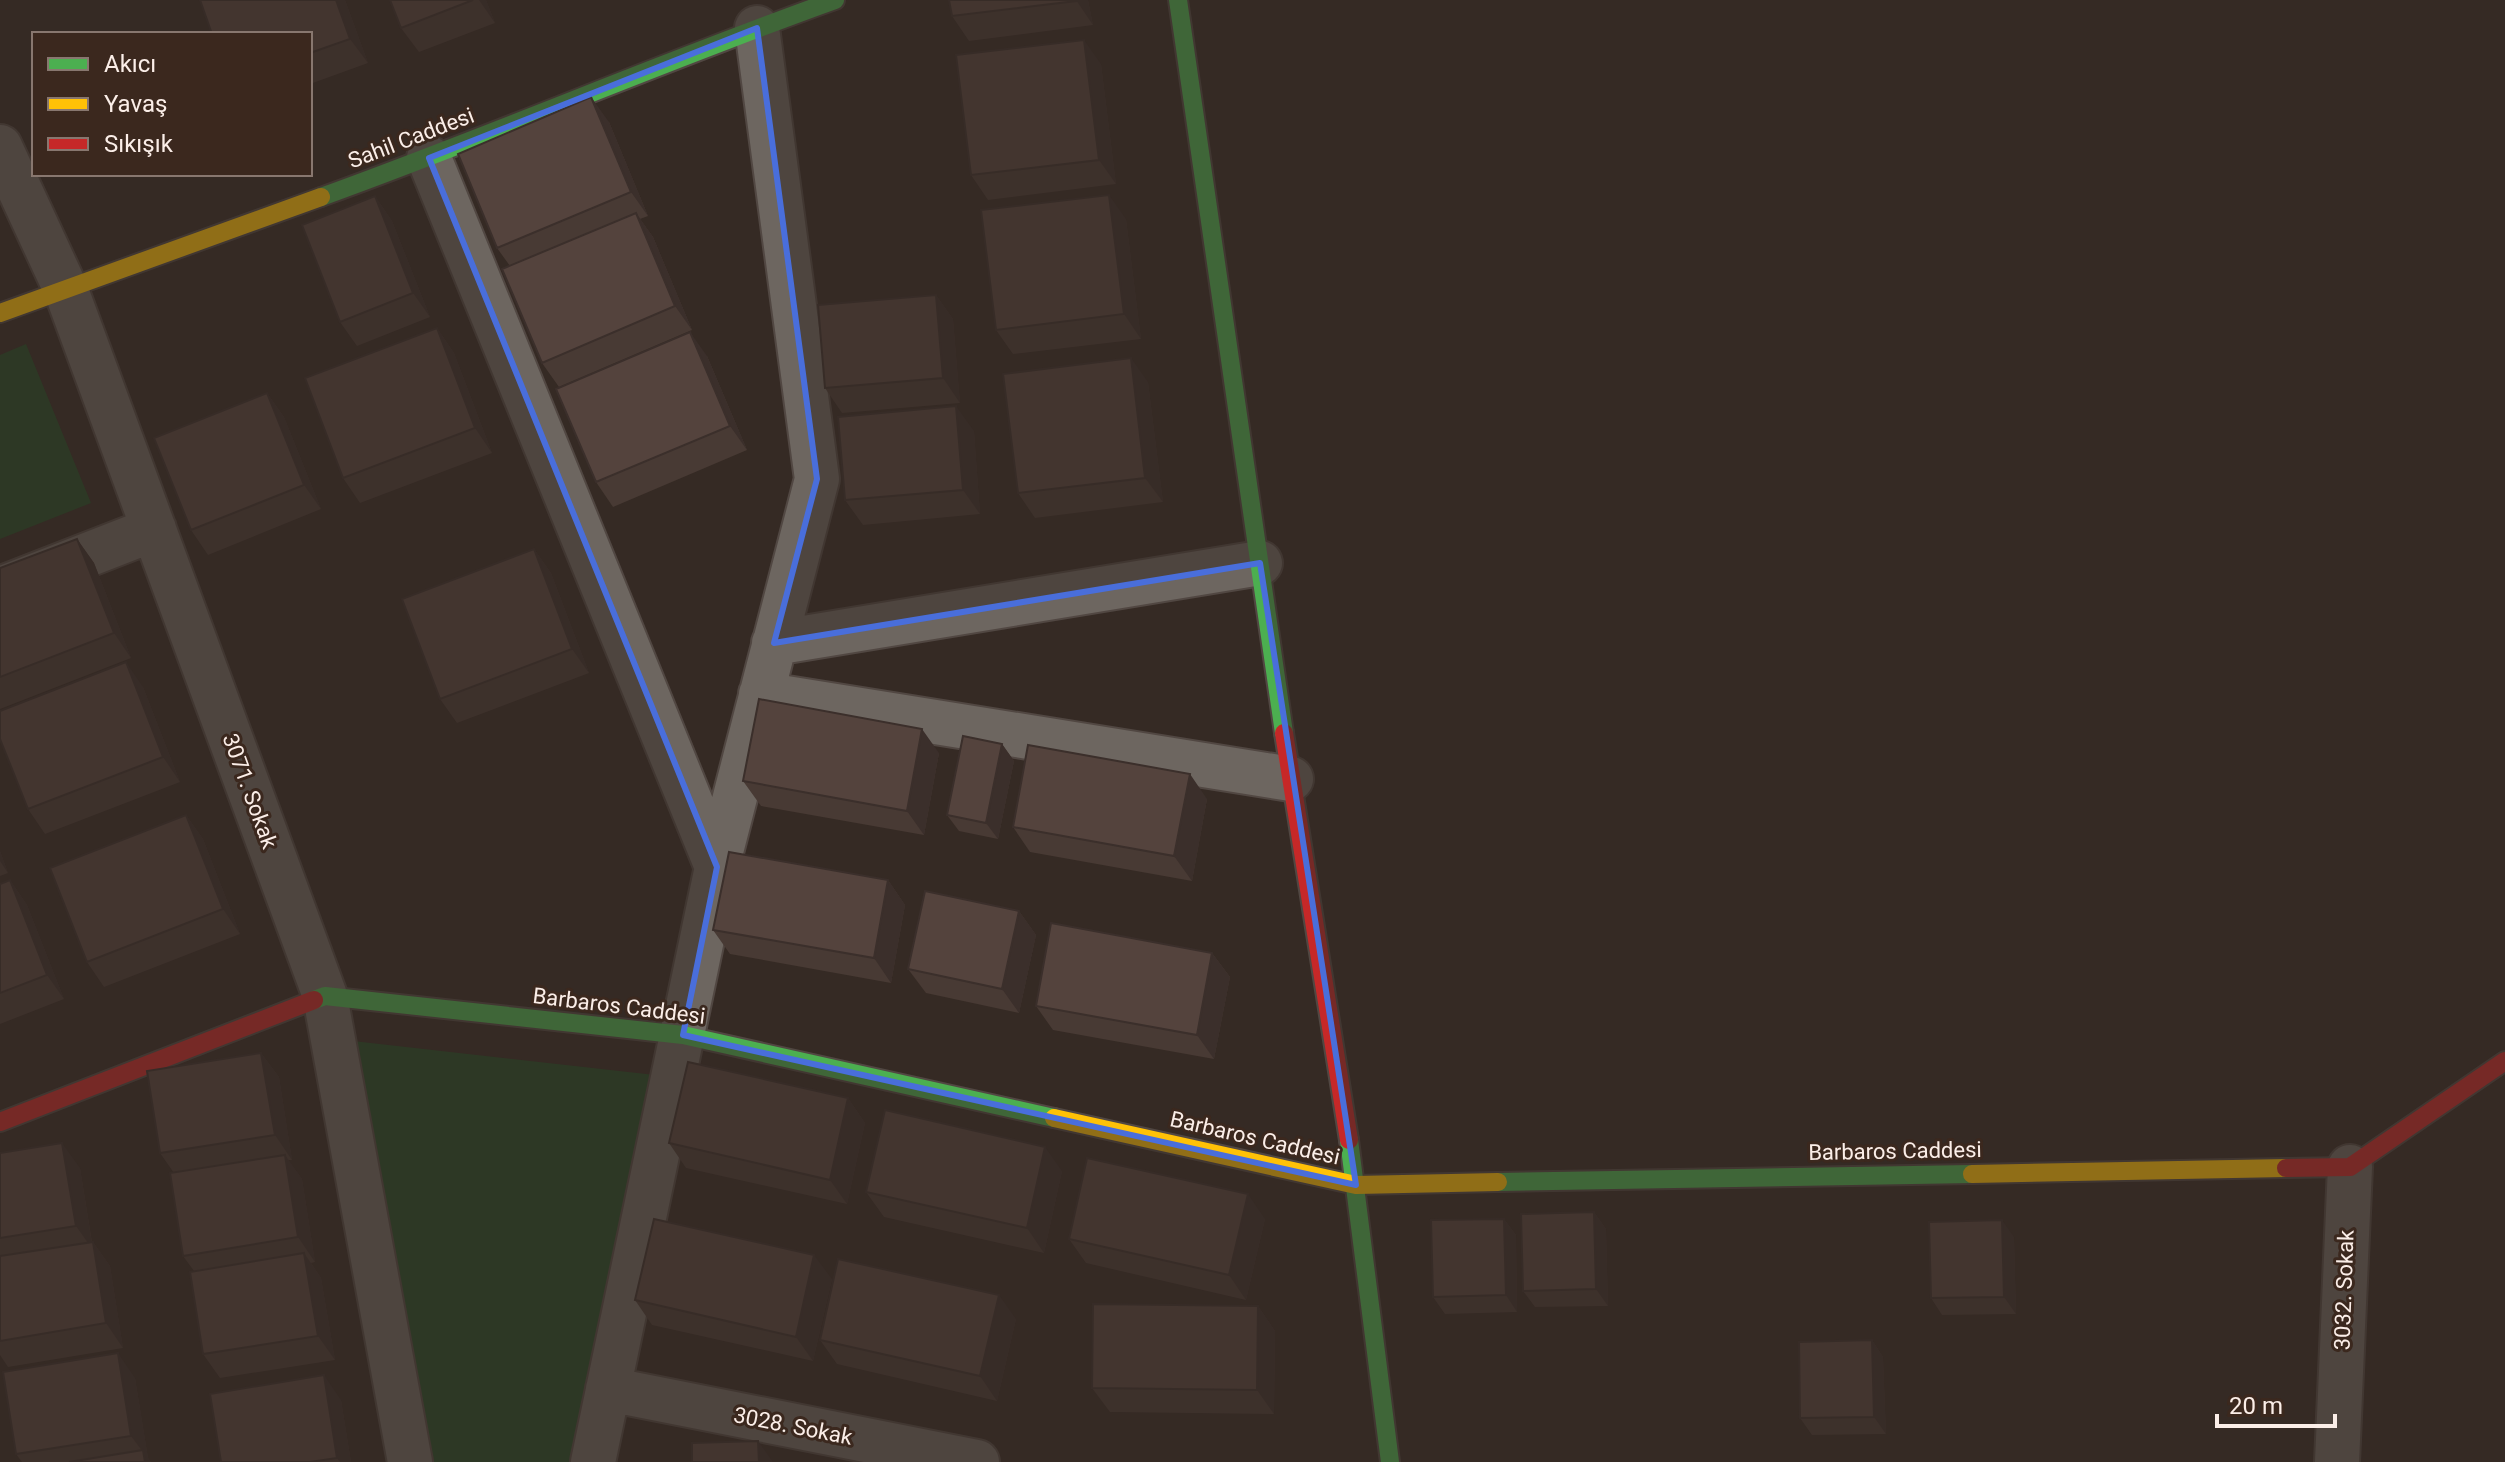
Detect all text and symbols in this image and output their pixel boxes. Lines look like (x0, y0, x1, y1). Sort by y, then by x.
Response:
legend (32, 32, 312, 176)
text: Akıcı (104, 50, 156, 78)
text: Yavaş (104, 90, 167, 118)
street label: Sahil Caddesi (345, 103, 477, 173)
text: Sıkışık (104, 130, 174, 158)
street label: 3071. Sokak (218, 730, 283, 853)
street label: Barbaros Caddesi (531, 983, 707, 1029)
street label: Barbaros Caddesi (1168, 1106, 1342, 1170)
street label: Barbaros Caddesi (1808, 1137, 1982, 1165)
street label: 3032. Sokak (2329, 1228, 2359, 1351)
scale bar (2217, 1378, 2335, 1428)
text: 20 m (2229, 1392, 2283, 1420)
street label: 3028. Sokak (731, 1402, 855, 1450)

